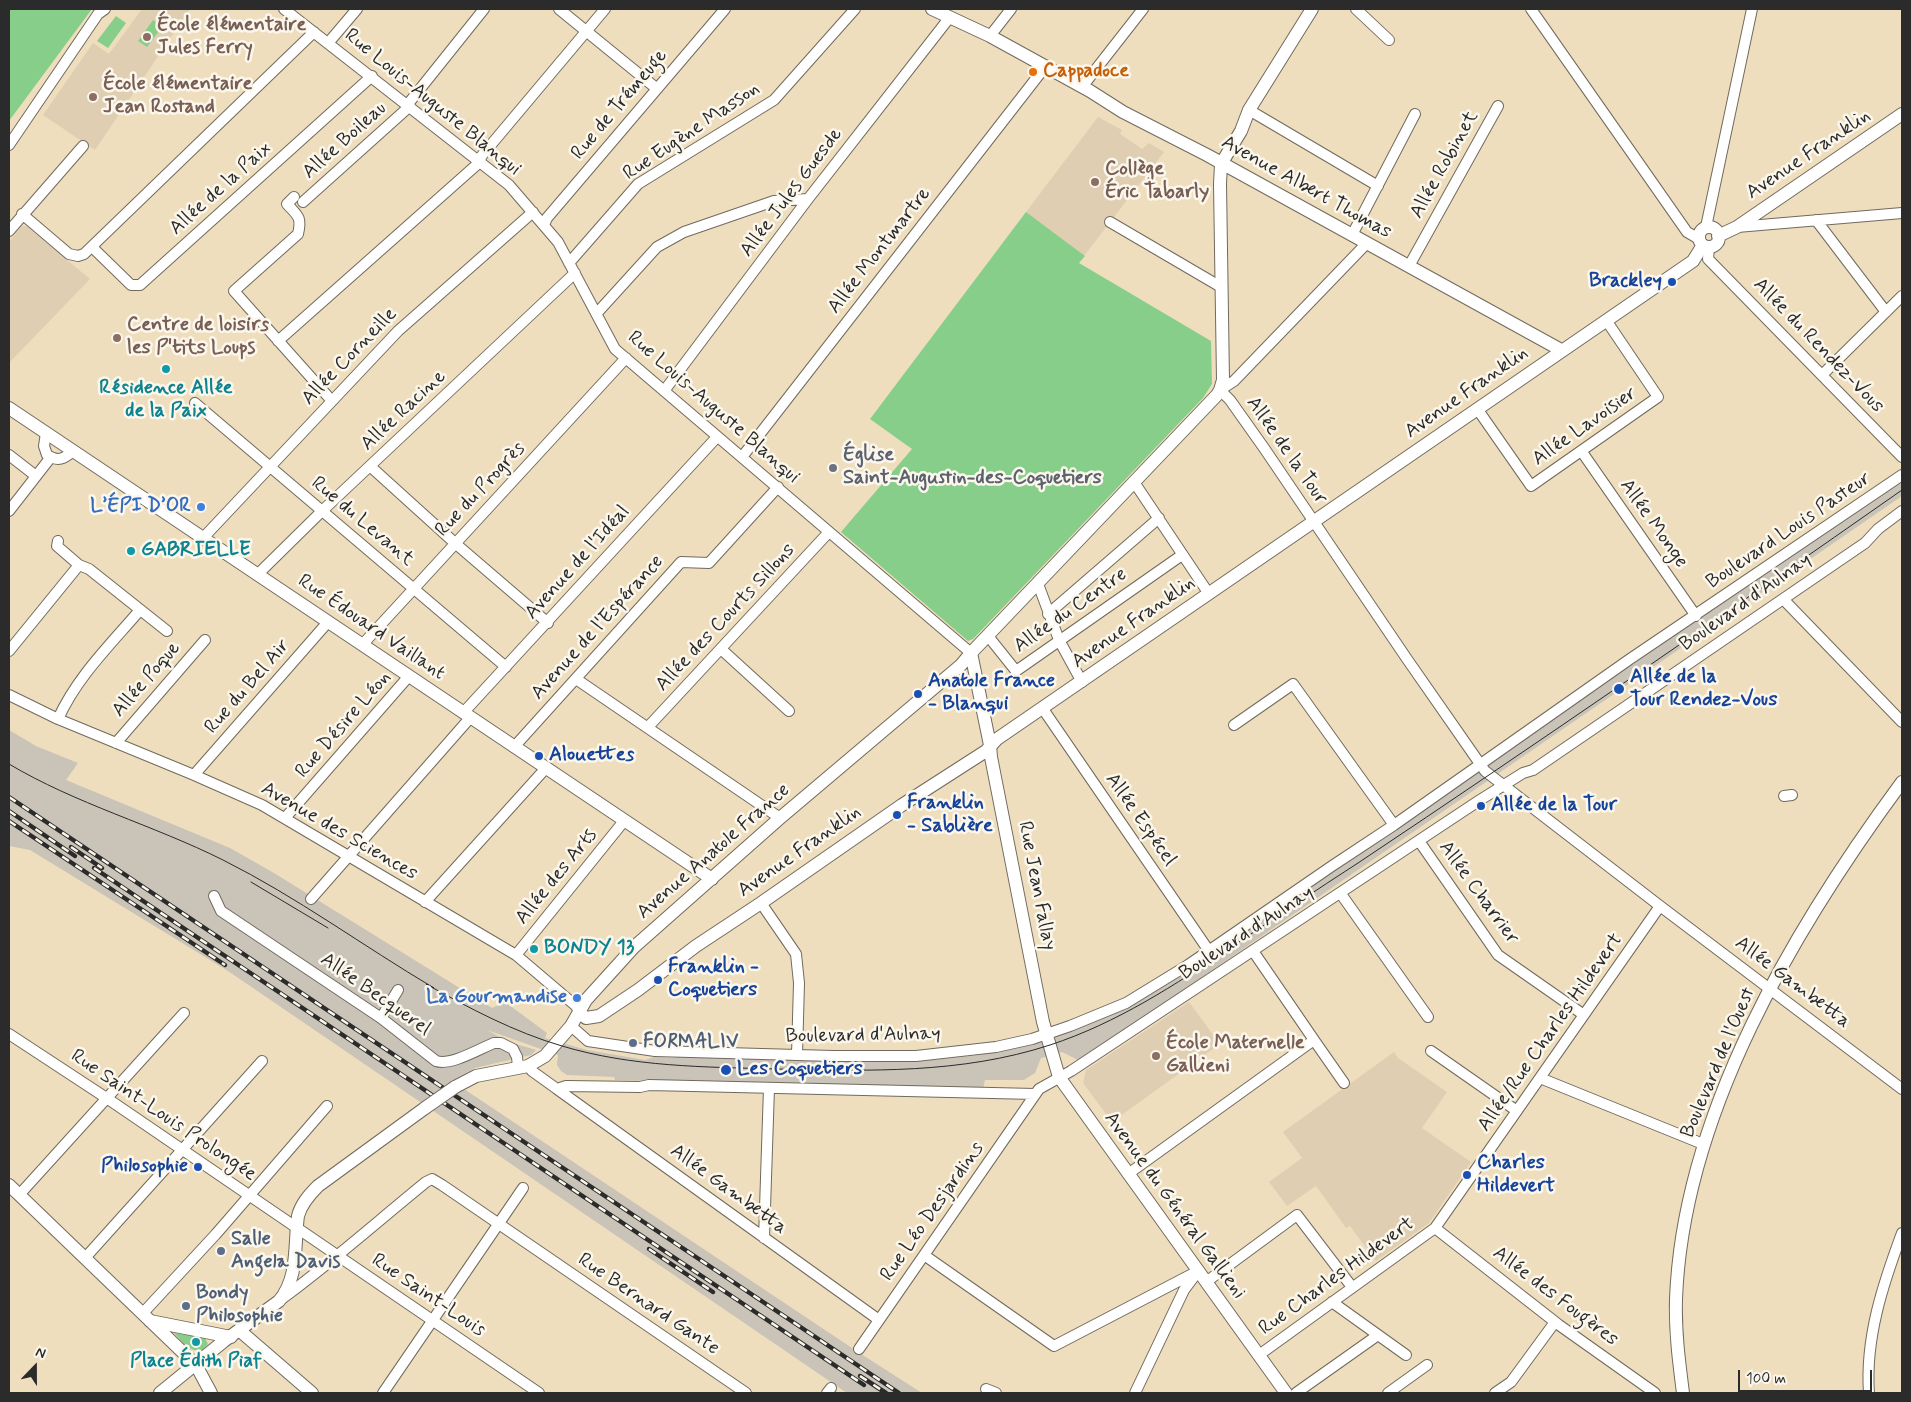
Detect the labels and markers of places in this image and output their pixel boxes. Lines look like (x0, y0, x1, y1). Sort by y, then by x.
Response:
place label: École élémentaire Jules Ferry (157, 14, 306, 61)
marker: École élémentaire Jules Ferry (141, 31, 153, 43)
place label: Cappadoce (1043, 60, 1129, 84)
marker: Cappadoce (1027, 66, 1039, 78)
place label: École élémentaire Jean Rostand (103, 73, 252, 120)
marker: École élémentaire Jean Rostand (87, 91, 99, 103)
place label: Collège Éric Tabarly (1105, 158, 1209, 205)
marker: Collège Éric Tabarly (1089, 176, 1101, 188)
place label: Brackley (1589, 270, 1662, 294)
marker: Brackley (1666, 276, 1678, 288)
place label: Centre de loisirs les P'tits Loups (127, 314, 269, 361)
marker: Centre de loisirs les P'tits Loups (111, 332, 123, 344)
marker: Résidence Allée de la Paix (160, 363, 172, 375)
place label: Résidence Allée de la Paix (99, 377, 233, 424)
place label: Église Saint-Augustin-des-Coquetiers (843, 444, 1102, 491)
marker: Église Saint-Augustin-des-Coquetiers (827, 462, 839, 474)
place label: L’ÉPI D’OR (90, 495, 191, 519)
marker: L’ÉPI D’OR (195, 501, 207, 513)
place label: GABRIELLE (141, 539, 251, 563)
marker: GABRIELLE (125, 545, 137, 557)
place label: Allée de la Tour Rendez-Vous (1630, 666, 1777, 713)
place label: Anatole France - Blanqui (928, 670, 1055, 717)
marker: Allée de la Tour Rendez-Vous (1612, 682, 1626, 696)
marker: Anatole France - Blanqui (912, 688, 924, 700)
place label: Alouettes (549, 744, 634, 768)
marker: Alouettes (533, 750, 545, 762)
place label: Franklin - Sablière (907, 792, 993, 839)
place label: Allée de la Tour (1491, 794, 1617, 818)
marker: Allée de la Tour (1475, 800, 1487, 812)
marker: Franklin - Sablière (891, 809, 903, 821)
place label: BONDY 13 (544, 937, 634, 961)
marker: BONDY 13 (528, 943, 540, 955)
place label: Franklin - Coquetiers (668, 956, 759, 1003)
marker: Franklin - Coquetiers (652, 974, 664, 986)
place label: La Gourmandise (426, 986, 567, 1010)
marker: La Gourmandise (571, 992, 583, 1004)
place label: FORMALIV (643, 1031, 738, 1055)
place label: École Maternelle Gallieni (1166, 1032, 1305, 1079)
marker: FORMALIV (627, 1037, 639, 1049)
marker: École Maternelle Gallieni (1150, 1050, 1162, 1062)
place label: Les Coquetiers (737, 1058, 863, 1082)
marker: Les Coquetiers (719, 1063, 733, 1077)
place label: Charles Hildevert (1477, 1152, 1555, 1199)
place label: Philosophie (101, 1155, 188, 1179)
marker: Philosophie (192, 1161, 204, 1173)
marker: Charles Hildevert (1461, 1169, 1473, 1181)
place label: Salle Angela Davis (231, 1228, 340, 1275)
marker: Salle Angela Davis (215, 1245, 227, 1257)
place label: Bondy Philosophie (196, 1282, 283, 1329)
marker: Bondy Philosophie (180, 1300, 192, 1312)
marker: Place Édith Piaf (190, 1336, 202, 1348)
place label: Place Édith Piaf (130, 1350, 262, 1374)

